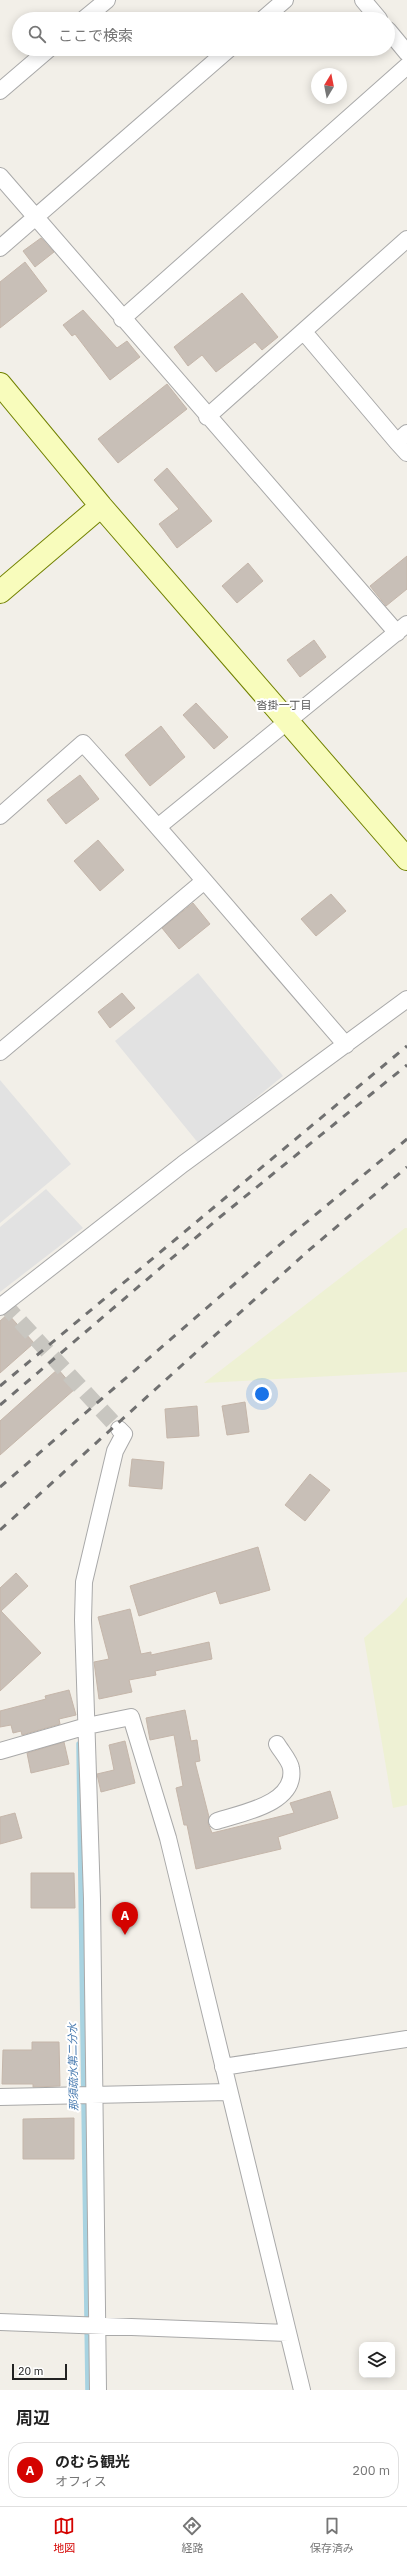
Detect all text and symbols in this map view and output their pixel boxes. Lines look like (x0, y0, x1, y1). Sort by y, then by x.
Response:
search box (12, 12, 395, 56)
icon: search (26, 23, 48, 45)
text: ここで検索 (58, 26, 133, 45)
north arrow (311, 68, 347, 104)
district label: 沓掛一丁目 (257, 698, 312, 712)
your location (252, 1384, 272, 1404)
pin: A (112, 1902, 138, 1935)
water label: 那須疏水第二分水 (65, 2022, 81, 2111)
map controls (359, 2342, 395, 2378)
button: layers (359, 2342, 395, 2378)
scale bar (12, 2362, 67, 2381)
text: 20 m (18, 2364, 43, 2378)
text: 周辺 (16, 2407, 50, 2429)
text: のむら観光 (55, 2452, 130, 2471)
text: A (26, 2462, 34, 2479)
text: 200 m (352, 2462, 390, 2479)
text: オフィス (55, 2473, 107, 2490)
tab: 地図 (53, 2515, 75, 2555)
tab: 経路 (181, 2515, 203, 2555)
tab: 保存済み (310, 2515, 354, 2555)

